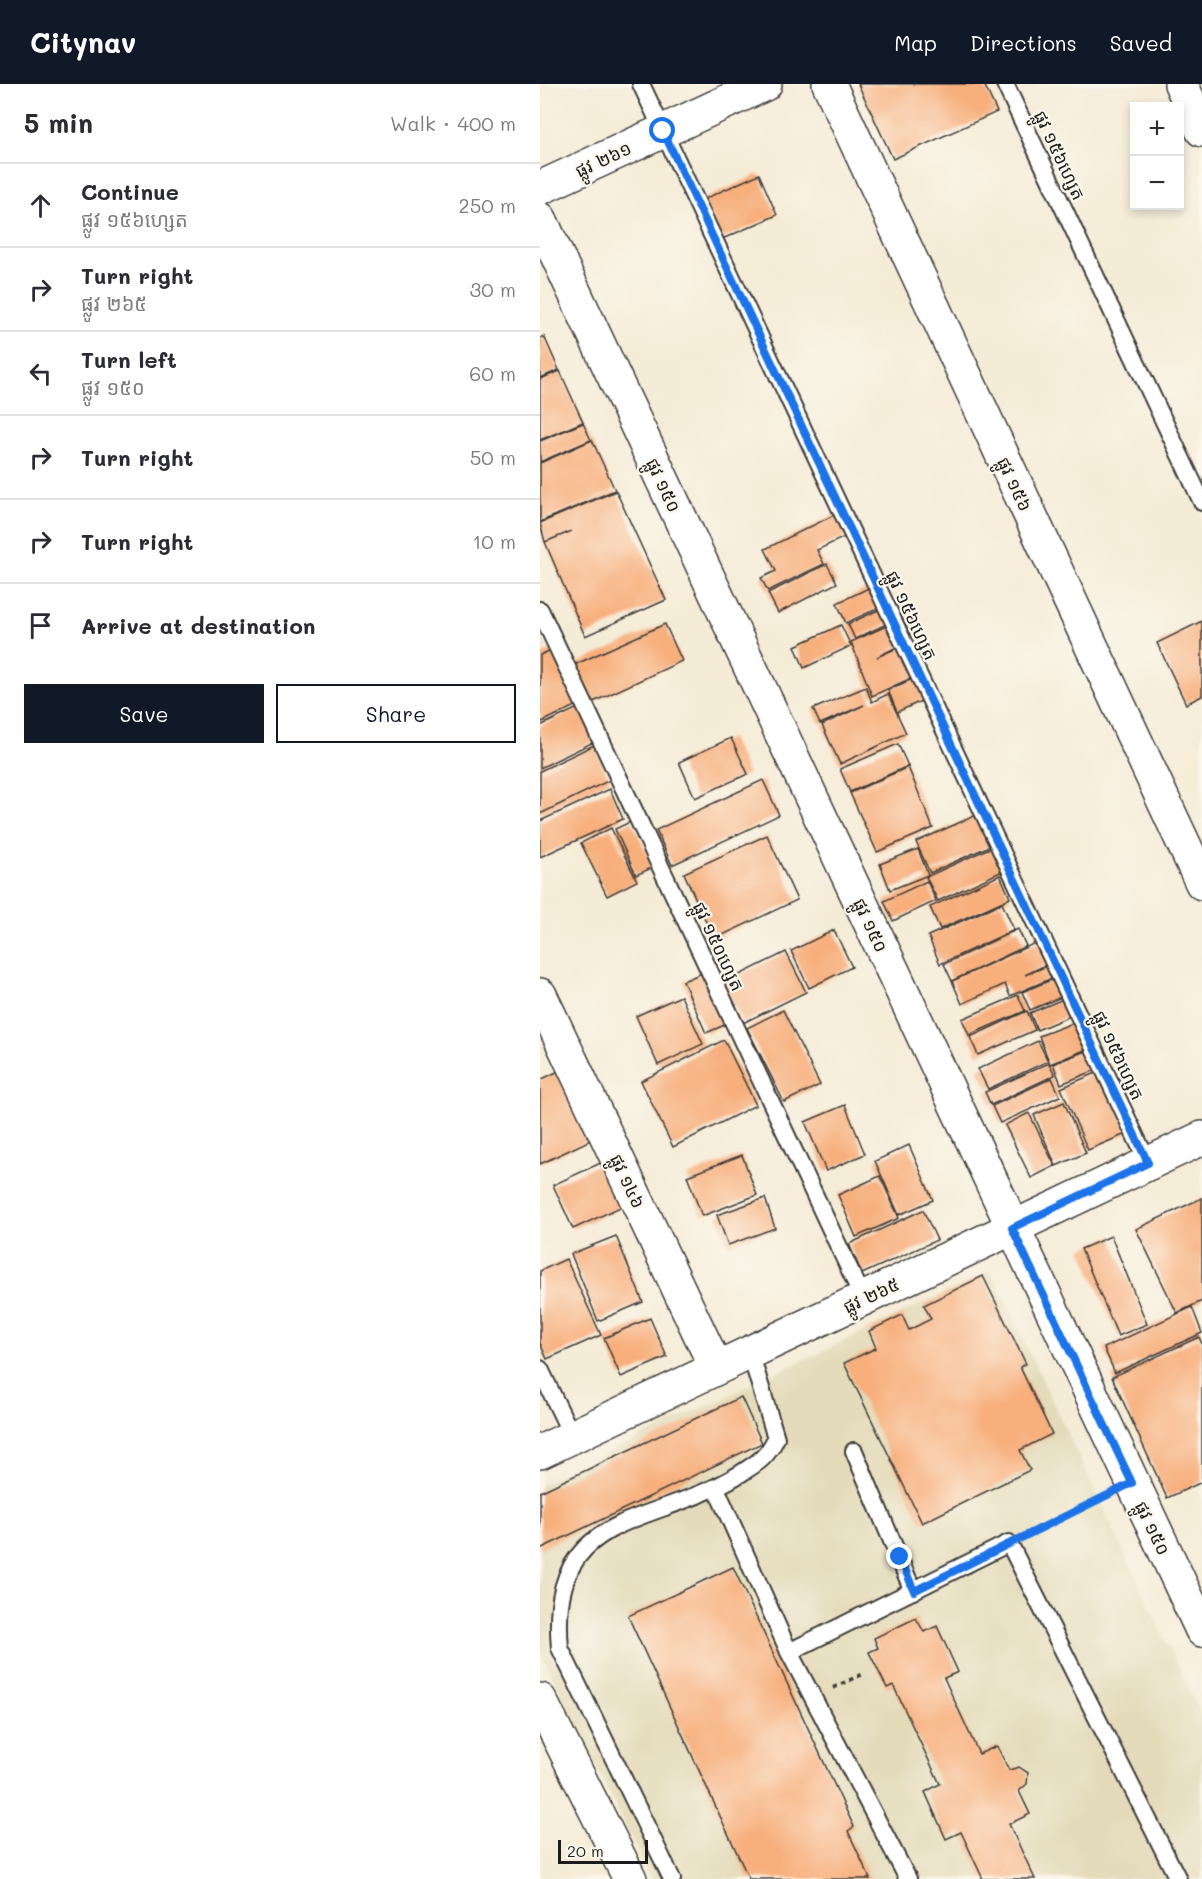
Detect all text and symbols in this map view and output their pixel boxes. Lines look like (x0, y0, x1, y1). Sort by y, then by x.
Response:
text: Citynav (30, 24, 136, 60)
text: Map (894, 29, 937, 56)
text: Directions (970, 29, 1077, 56)
text: Saved (1110, 29, 1172, 56)
map controls (1130, 102, 1184, 210)
button: + (1130, 102, 1184, 156)
text: 5 min (24, 106, 93, 140)
street label: ផ្លូវ ១៥៦ហ្សេត (1024, 106, 1091, 206)
text: Walk · 400 m (390, 110, 516, 136)
route start (649, 117, 675, 143)
street label: ផ្លូវ ២៦១ (571, 136, 637, 187)
button: − (1130, 156, 1184, 210)
text: Continue (81, 177, 179, 206)
icon: ahead (24, 189, 57, 222)
text: 250 m (459, 192, 516, 218)
text: ផ្លូវ ១៥៦ហ្សេត (81, 206, 188, 232)
text: Turn right (81, 261, 193, 290)
icon: right (24, 273, 57, 306)
text: 30 m (470, 276, 516, 302)
text: ផ្លូវ ២៦៥ (81, 290, 147, 316)
text: Turn left (81, 345, 177, 374)
icon: left (24, 357, 57, 390)
text: 60 m (469, 360, 516, 386)
text: ផ្លូវ ១៥០ (81, 374, 145, 400)
icon: right (24, 441, 57, 474)
text: Turn right (81, 443, 193, 472)
text: 50 m (470, 444, 516, 470)
street label: ផ្លូវ ១៥៦ (987, 453, 1038, 517)
street label: ផ្លូវ ១៥០ (636, 454, 687, 518)
icon: right (24, 525, 57, 558)
text: Turn right (81, 527, 193, 556)
text: 10 m (472, 528, 516, 554)
street label: ផ្លូវ ១៥៦ហ្សេត (876, 566, 943, 666)
icon: arrive (24, 609, 57, 642)
text: Arrive at destination (81, 611, 316, 640)
button: Save (24, 684, 264, 743)
button: Share (276, 684, 516, 743)
street label: ផ្លូវ ១៥០ (843, 894, 894, 958)
street label: ផ្លូវ ១៥០ហ្សេត (683, 897, 750, 997)
street label: ផ្លូវ ១៥៦ហ្សេត (1083, 1006, 1150, 1106)
street label: ផ្លូវ ១៤៦ (600, 1150, 651, 1214)
street label: ផ្លូវ ២៦៥ (839, 1272, 905, 1323)
street label: ផ្លូវ ១៥០ (1125, 1497, 1176, 1561)
route end (886, 1543, 912, 1569)
scale bar (558, 1837, 648, 1864)
text: 20 m (567, 1840, 604, 1861)

